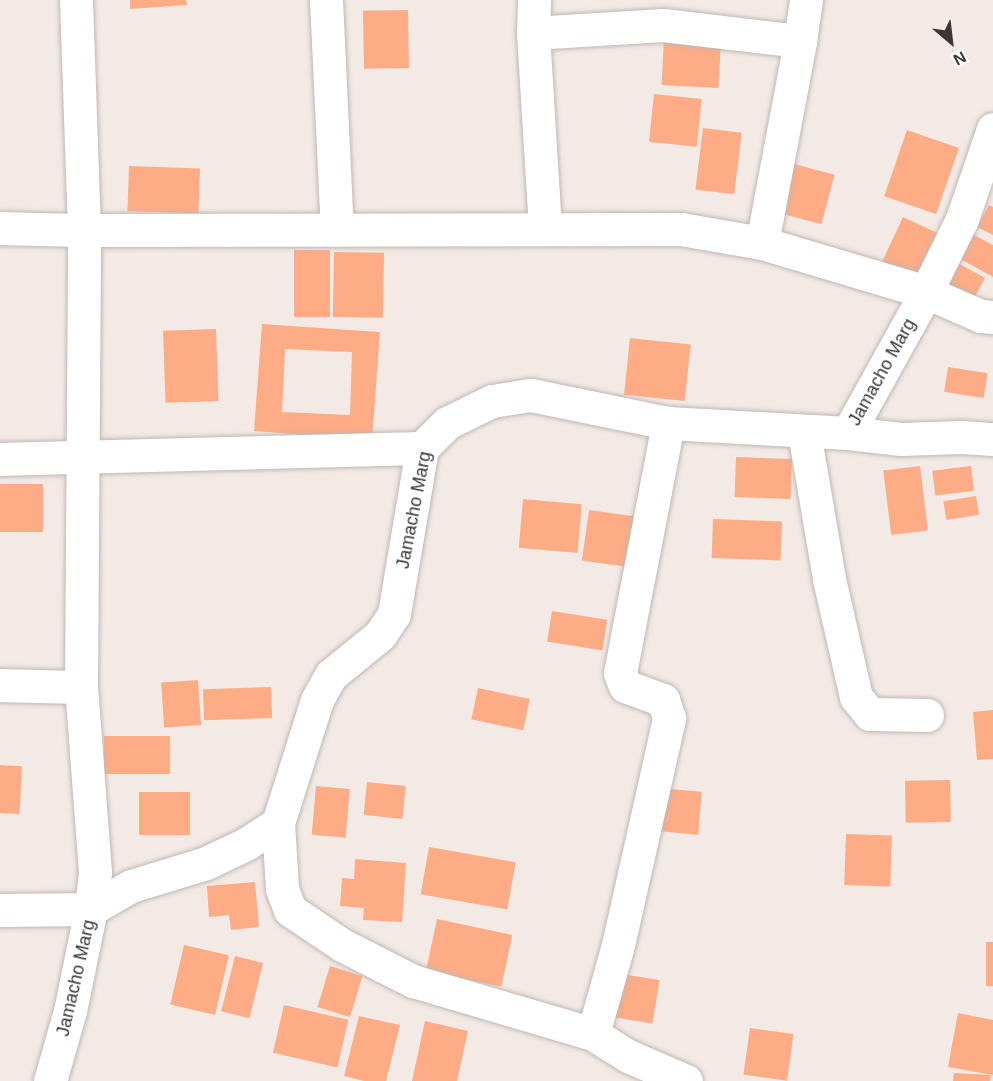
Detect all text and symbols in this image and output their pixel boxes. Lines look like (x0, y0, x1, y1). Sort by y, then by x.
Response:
north arrow (921, 12, 981, 72)
text: N (951, 48, 969, 69)
street label: Jamacho Marg (844, 315, 920, 429)
street label: Jamacho Marg (392, 450, 436, 570)
street label: Jamacho Marg (52, 918, 100, 1038)

